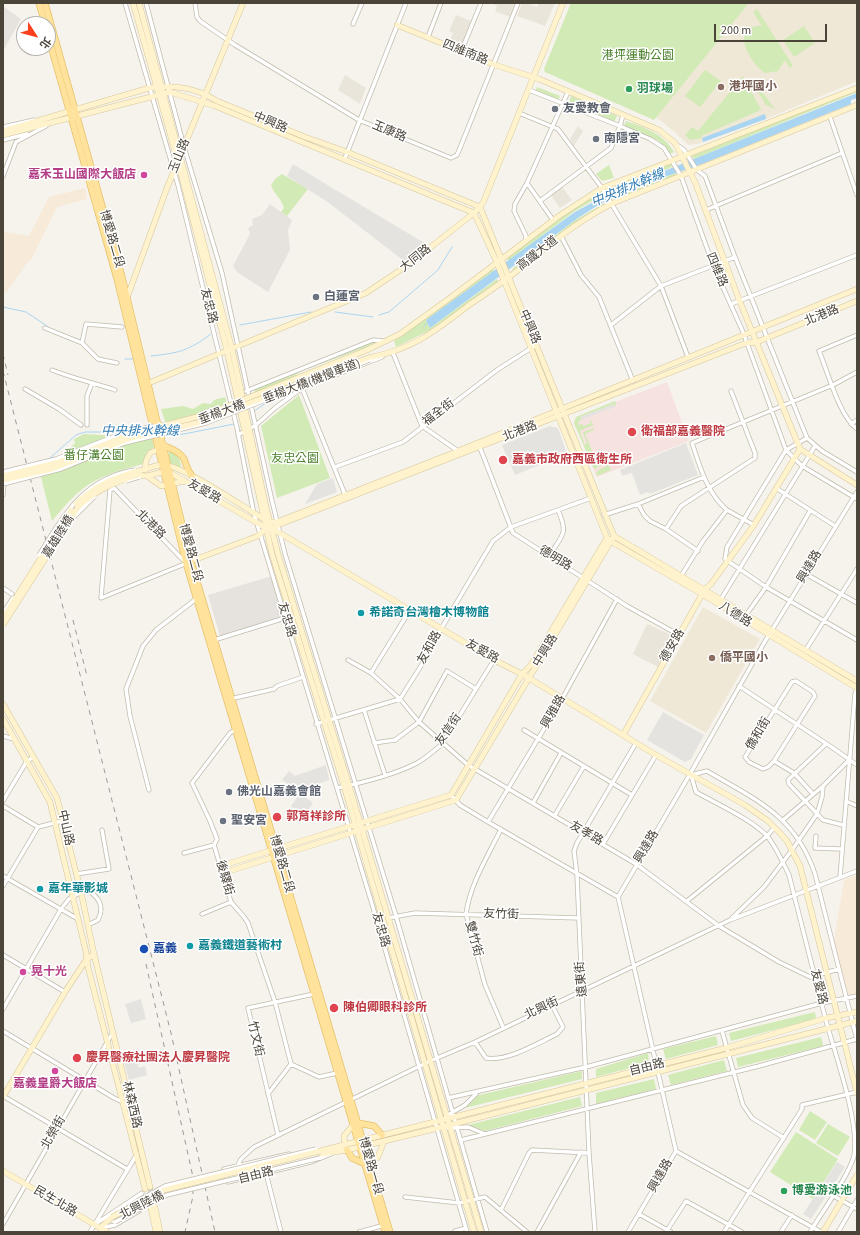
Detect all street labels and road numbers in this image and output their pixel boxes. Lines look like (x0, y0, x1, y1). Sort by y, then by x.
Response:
street label: 四維南路 (440, 37, 490, 69)
street label: 中興路 (251, 109, 289, 137)
street label: 玉康路 (370, 118, 408, 146)
street label: 玉山路 (167, 137, 193, 175)
street label: 博愛路二段 (96, 208, 126, 270)
street label: 高鐵大道 (515, 234, 561, 274)
street label: 大同路 (397, 242, 435, 276)
street label: 四維路 (702, 251, 730, 289)
street label: 友忠路 (197, 287, 219, 325)
street label: 北港路 (803, 303, 841, 329)
street label: 中興路 (515, 308, 543, 346)
street label: 垂楊大橋(機慢車道) (261, 357, 363, 407)
street label: 福全街 (420, 396, 458, 430)
street label: 垂楊大橋 (197, 398, 247, 428)
street label: 北港路 (501, 419, 539, 445)
street label: 友愛路 (185, 477, 223, 507)
street label: 北港路 (132, 507, 168, 543)
street label: 嘉雄陸橋 (40, 513, 78, 561)
street label: 博愛路二段 (175, 522, 205, 584)
street label: 德明路 (536, 544, 574, 574)
street label: 興達路 (795, 548, 825, 586)
street label: 八德路 (716, 599, 754, 631)
street label: 友忠路 (274, 601, 298, 639)
street label: 德安路 (658, 627, 688, 665)
street label: 友和路 (415, 629, 445, 667)
street label: 中興路 (531, 632, 561, 670)
street label: 友愛路 (463, 637, 501, 667)
street label: 興雅路 (539, 693, 569, 731)
street label: 友信街 (433, 711, 465, 749)
street label: 僑和街 (744, 715, 774, 753)
street label: 中山路 (54, 809, 76, 847)
street label: 友孝路 (567, 819, 605, 849)
street label: 興達路 (632, 828, 662, 866)
street label: 博愛路二段 (266, 833, 296, 895)
street label: 後驛街 (212, 859, 236, 897)
street label: 友竹街 (483, 907, 519, 923)
street label: 友忠路 (368, 911, 392, 949)
street label: 雙竹街 (461, 920, 485, 958)
street label: 遠東街 (573, 960, 591, 998)
street label: 友愛路 (807, 968, 829, 1006)
street label: 北興街 (523, 995, 561, 1023)
street label: 竹文街 (244, 1020, 266, 1058)
street label: 自由路 (628, 1057, 666, 1079)
street label: 林森西路 (119, 1080, 143, 1130)
street label: 北榮街 (39, 1114, 69, 1152)
street label: 博愛路一段 (355, 1135, 385, 1197)
street label: 興達路 (646, 1157, 676, 1195)
street label: 自由路 (237, 1165, 275, 1187)
street label: 民生北路 (31, 1184, 79, 1220)
street label: 北興陸橋 (117, 1189, 167, 1223)

